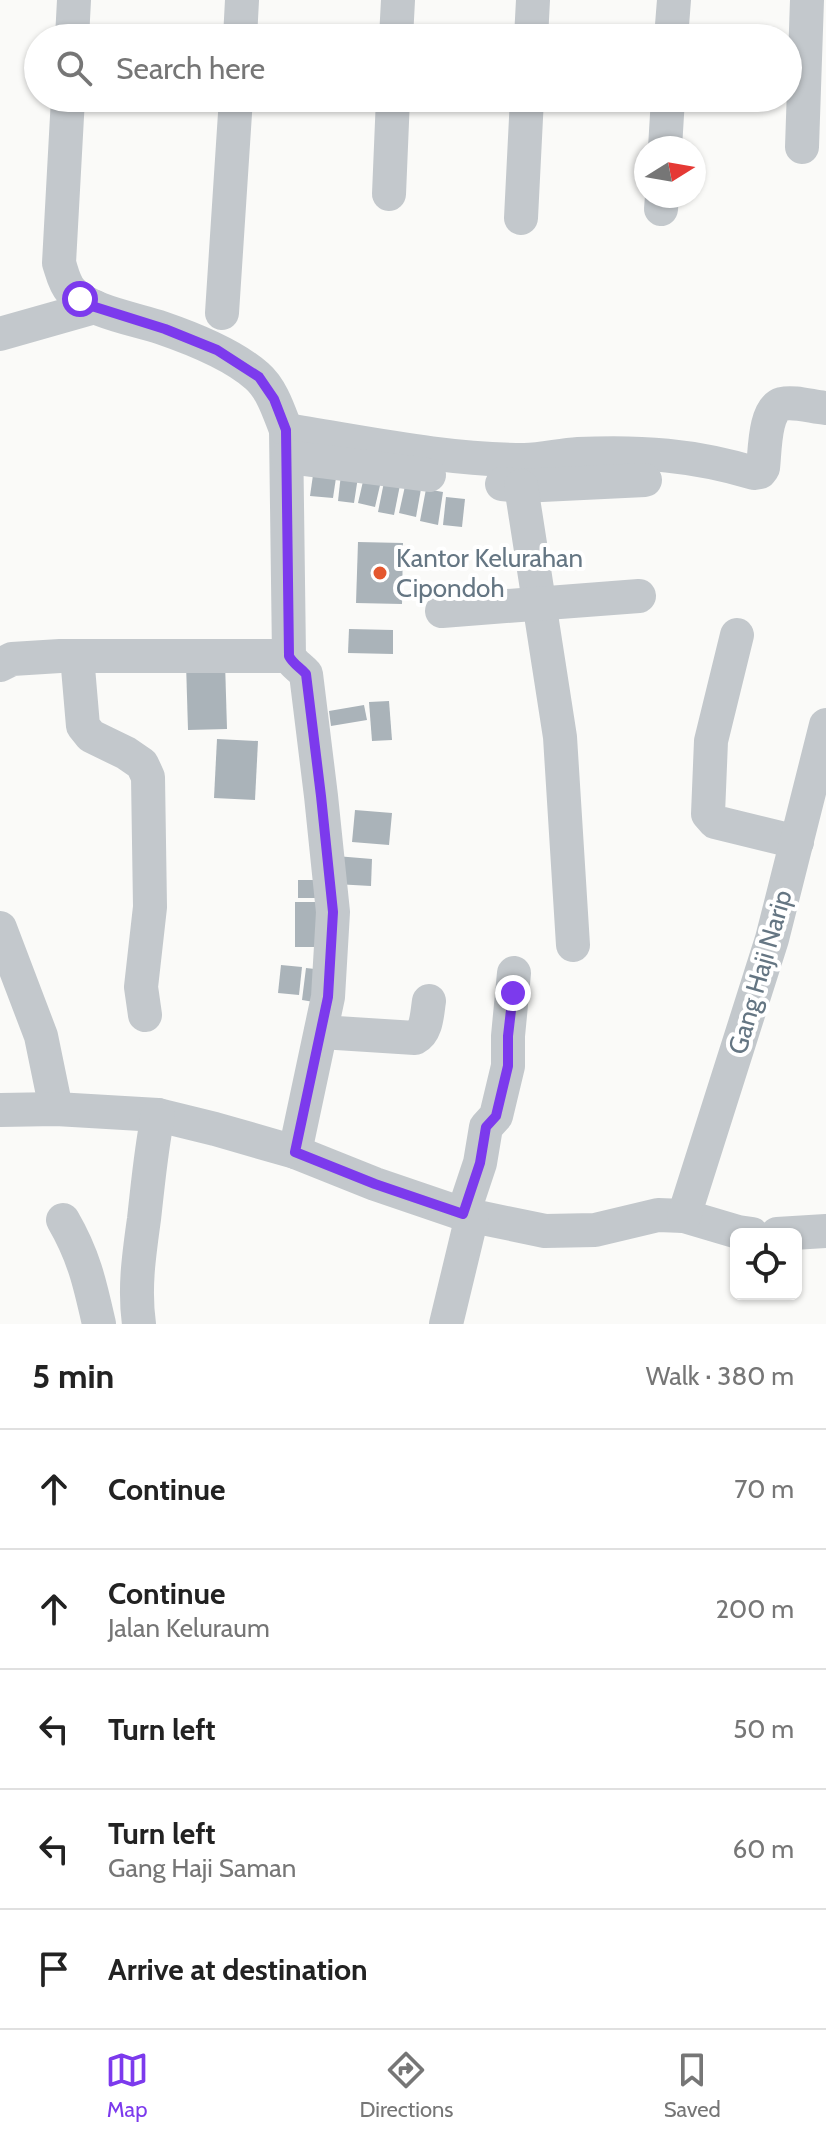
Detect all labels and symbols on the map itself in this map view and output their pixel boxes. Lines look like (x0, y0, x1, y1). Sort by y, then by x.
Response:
north arrow (634, 136, 706, 208)
route start (62, 281, 98, 317)
place label: Kantor Kelurahan Cipondoh (396, 542, 583, 604)
marker: Kantor Kelurahan Cipondoh (371, 564, 389, 582)
street label: Gang Haji Narip (721, 886, 799, 1058)
route end (495, 975, 531, 1011)

